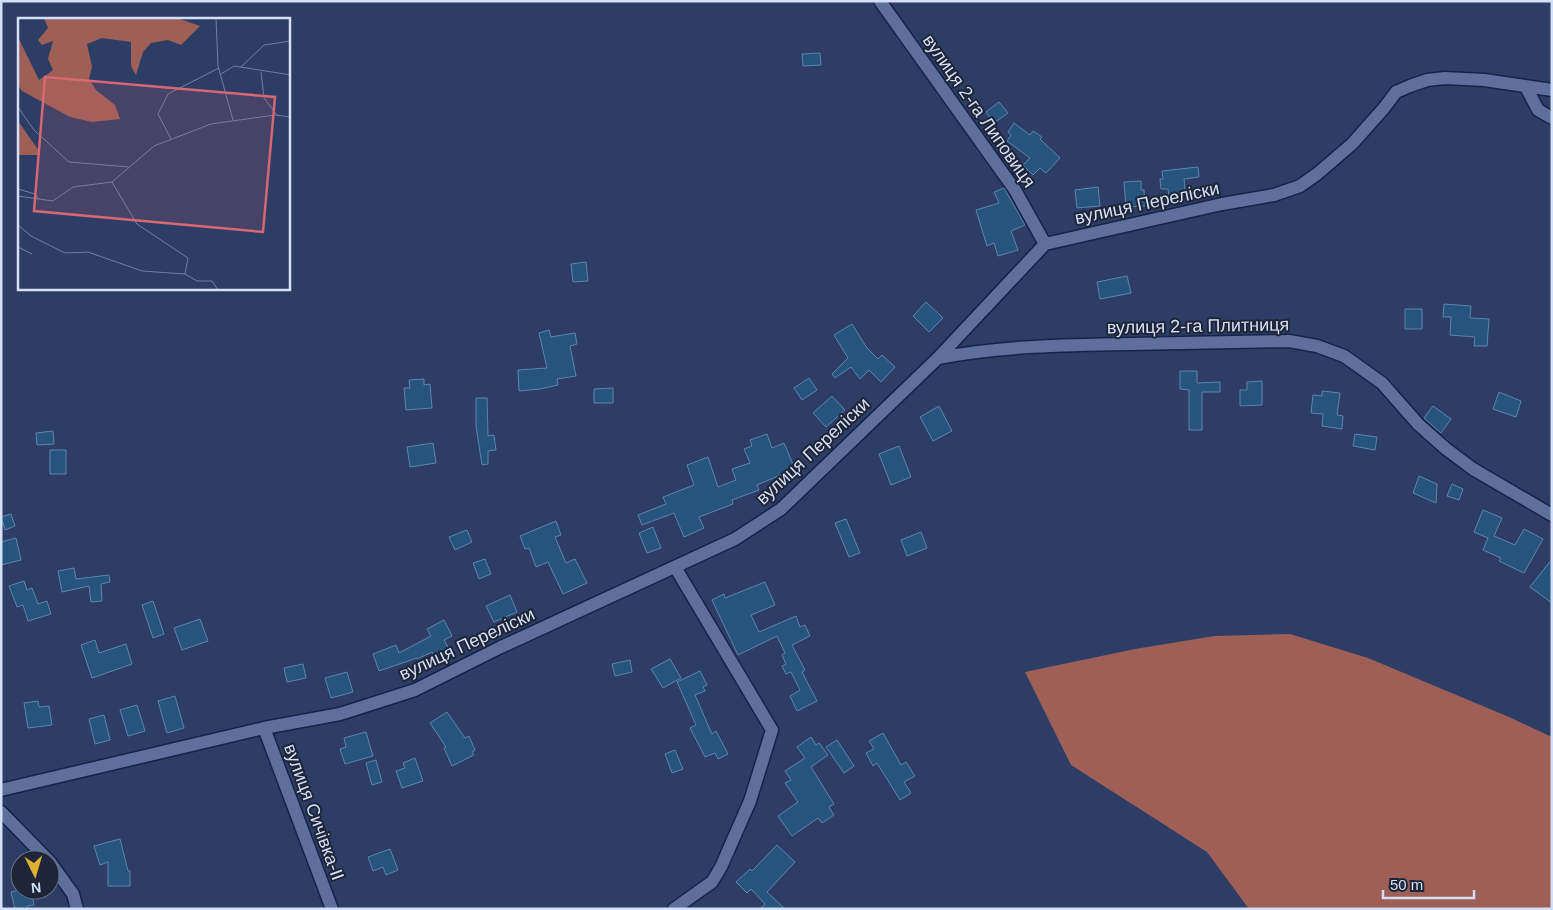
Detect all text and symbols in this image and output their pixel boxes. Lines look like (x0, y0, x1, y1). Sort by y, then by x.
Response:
inset map (18, 18, 290, 290)
street label: вулиця 2-га Липовиця (919, 31, 1039, 191)
street label: вулиця Переліски (1073, 178, 1221, 228)
street label: вулиця 2-га Плитниця (1107, 314, 1289, 338)
street label: вулиця Переліски (752, 393, 874, 509)
street label: вулиця Переліски (396, 604, 538, 684)
street label: вулиця Сичівка-II (280, 741, 348, 883)
north arrow (10, 850, 60, 900)
scale bar (1383, 868, 1474, 900)
text: 50 m (1390, 876, 1423, 893)
text: N (30, 880, 42, 896)

